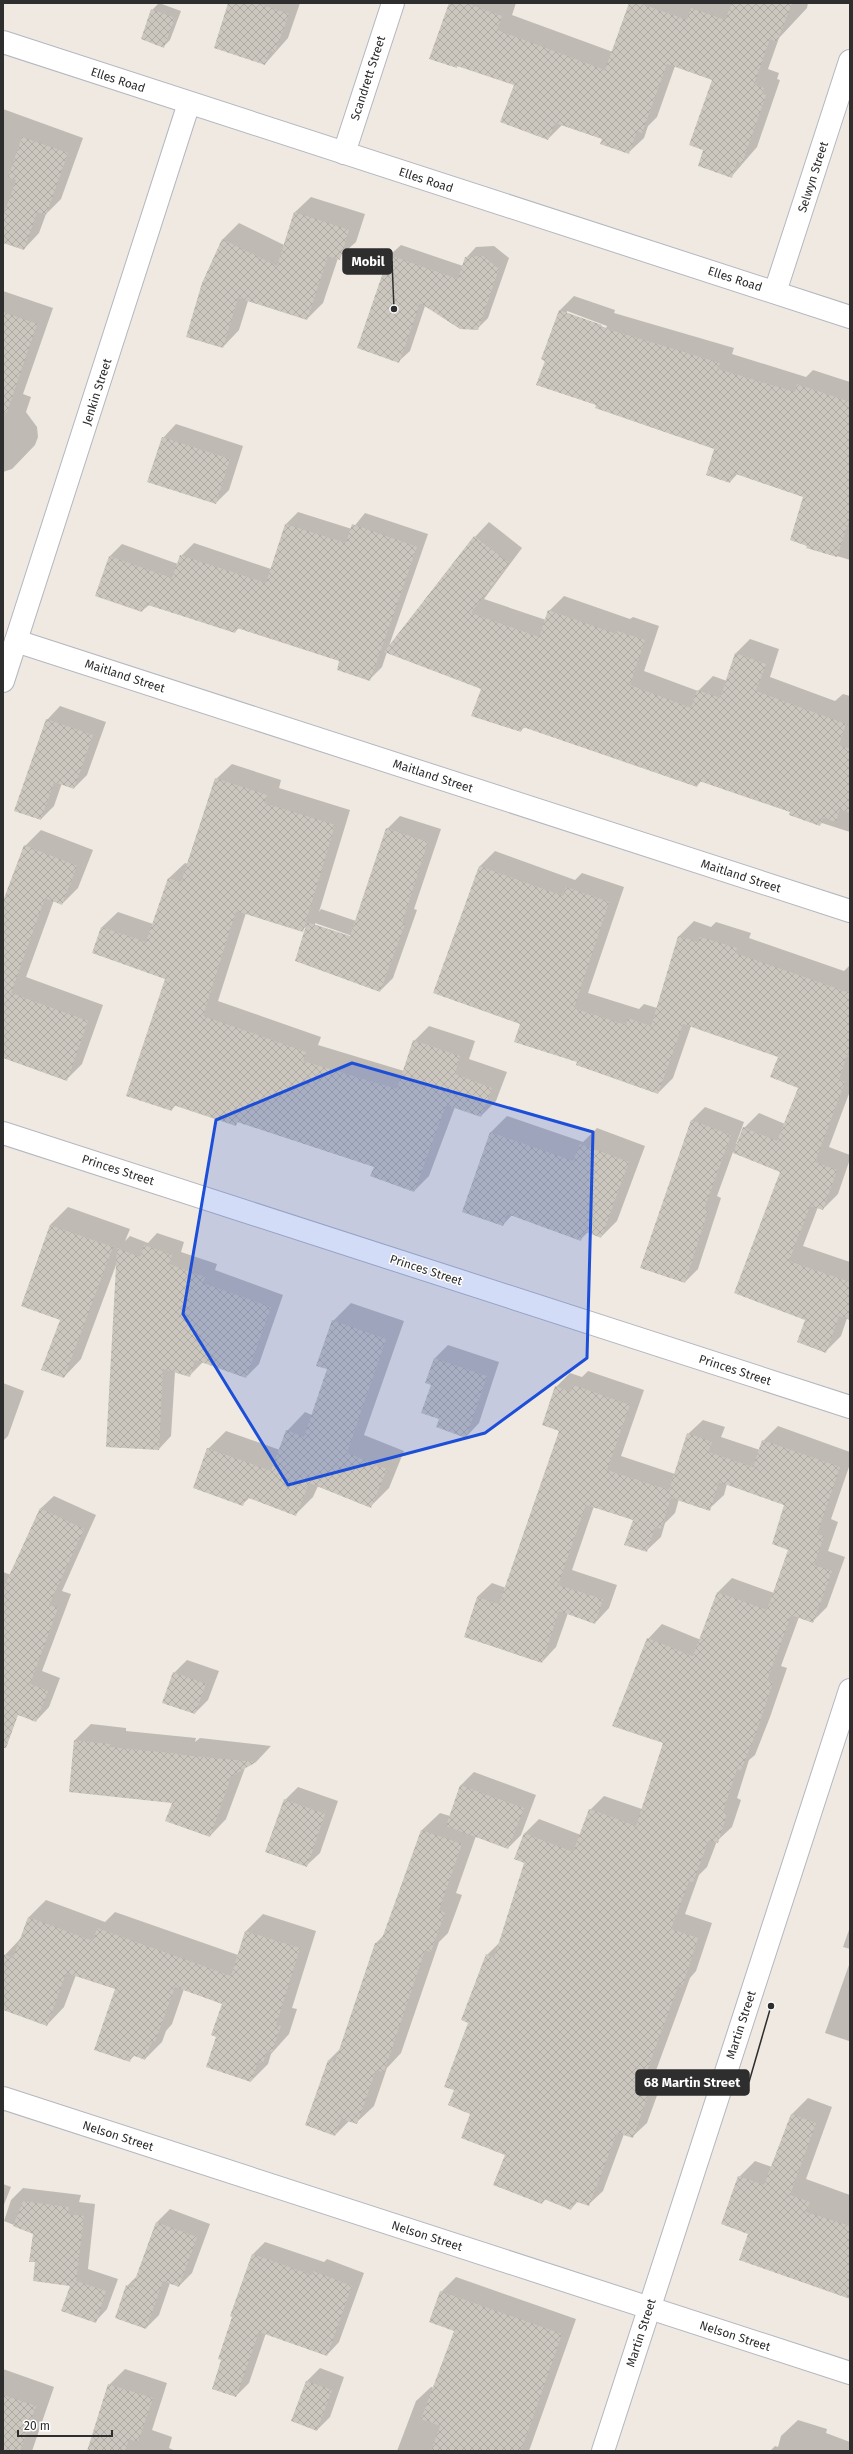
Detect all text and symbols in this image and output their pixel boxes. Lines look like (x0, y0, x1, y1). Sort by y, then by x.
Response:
street label: Scandrett Street (348, 33, 388, 122)
street label: Elles Road (89, 65, 147, 95)
street label: Selwyn Street (795, 139, 831, 214)
street label: Elles Road (397, 165, 455, 195)
callout: Mobil (343, 249, 392, 274)
text: Mobil (351, 254, 385, 269)
street label: Elles Road (706, 264, 764, 294)
street label: Jenkin Street (80, 356, 115, 427)
street label: Maitland Street (83, 656, 167, 696)
street label: Maitland Street (391, 756, 475, 796)
street label: Maitland Street (699, 856, 783, 896)
street label: Princes Street (80, 1152, 157, 1188)
street label: Princes Street (388, 1252, 465, 1288)
street label: Princes Street (697, 1352, 774, 1388)
street label: Martin Street (723, 1988, 759, 2061)
callout: 68 Martin Street (636, 2070, 749, 2095)
text: 68 Martin Street (644, 2075, 741, 2090)
street label: Nelson Street (81, 2118, 156, 2154)
street label: Nelson Street (390, 2218, 465, 2254)
street label: Martin Street (623, 2296, 659, 2369)
street label: Nelson Street (698, 2318, 773, 2354)
scale bar (18, 2412, 112, 2438)
text: 20 m (24, 2419, 50, 2433)

